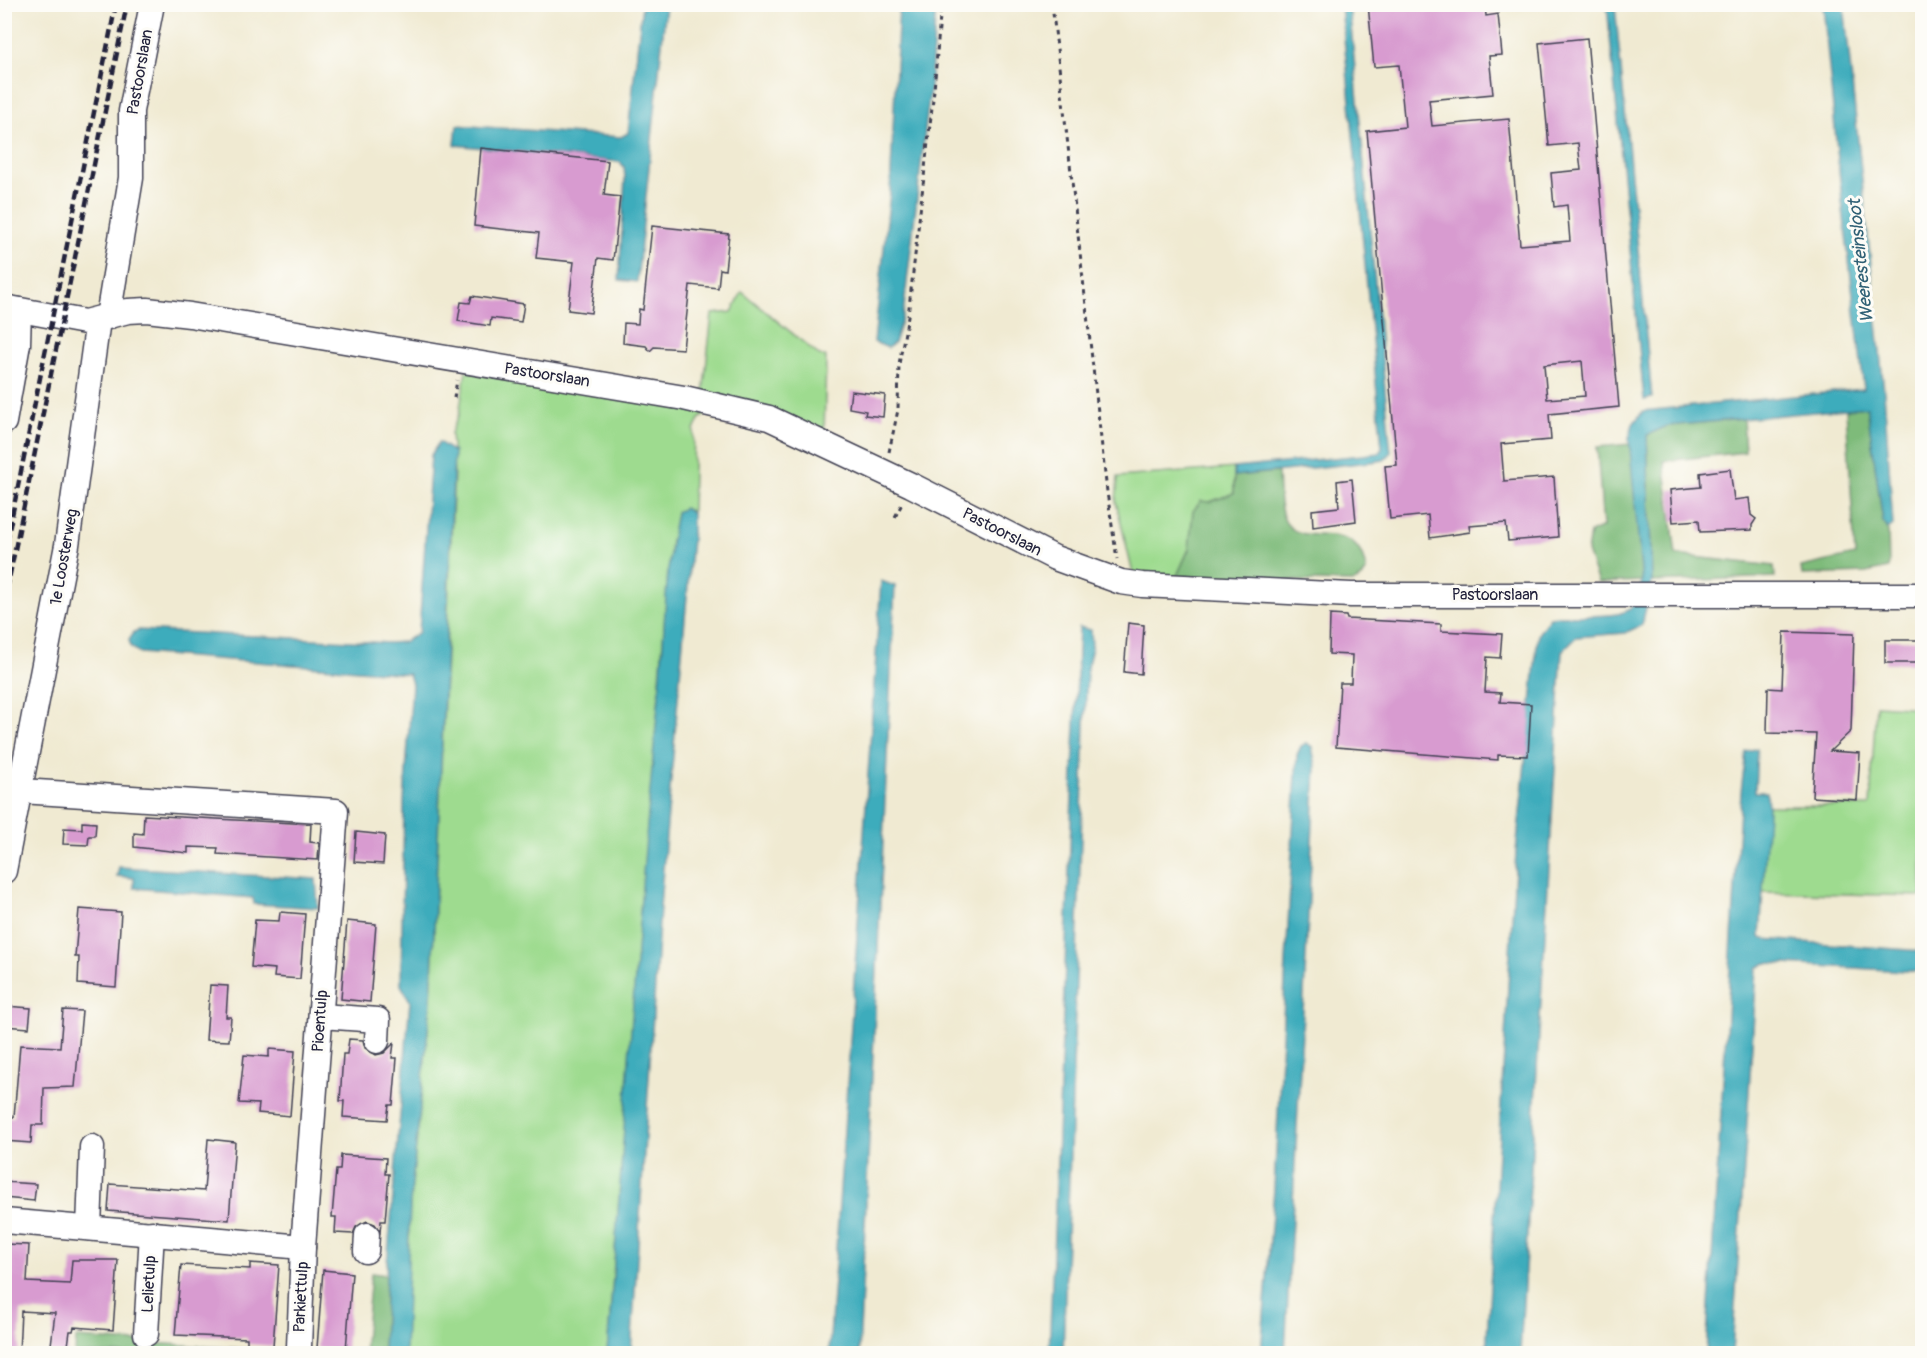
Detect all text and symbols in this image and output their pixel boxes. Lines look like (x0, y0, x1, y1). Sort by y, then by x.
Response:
street label: Pastoorslaan (123, 28, 157, 116)
water label: Weeresteinsloot (1843, 196, 1879, 324)
street label: Pastoorslaan (503, 358, 591, 392)
street label: Pastoorslaan (959, 503, 1045, 561)
street label: 1e Loosterweg (46, 507, 82, 607)
street label: Pastoorslaan (1452, 585, 1538, 605)
street label: Pioentulp (308, 989, 332, 1053)
street label: Lelietulp (138, 1255, 160, 1313)
street label: Parkiettulp (289, 1261, 313, 1333)

